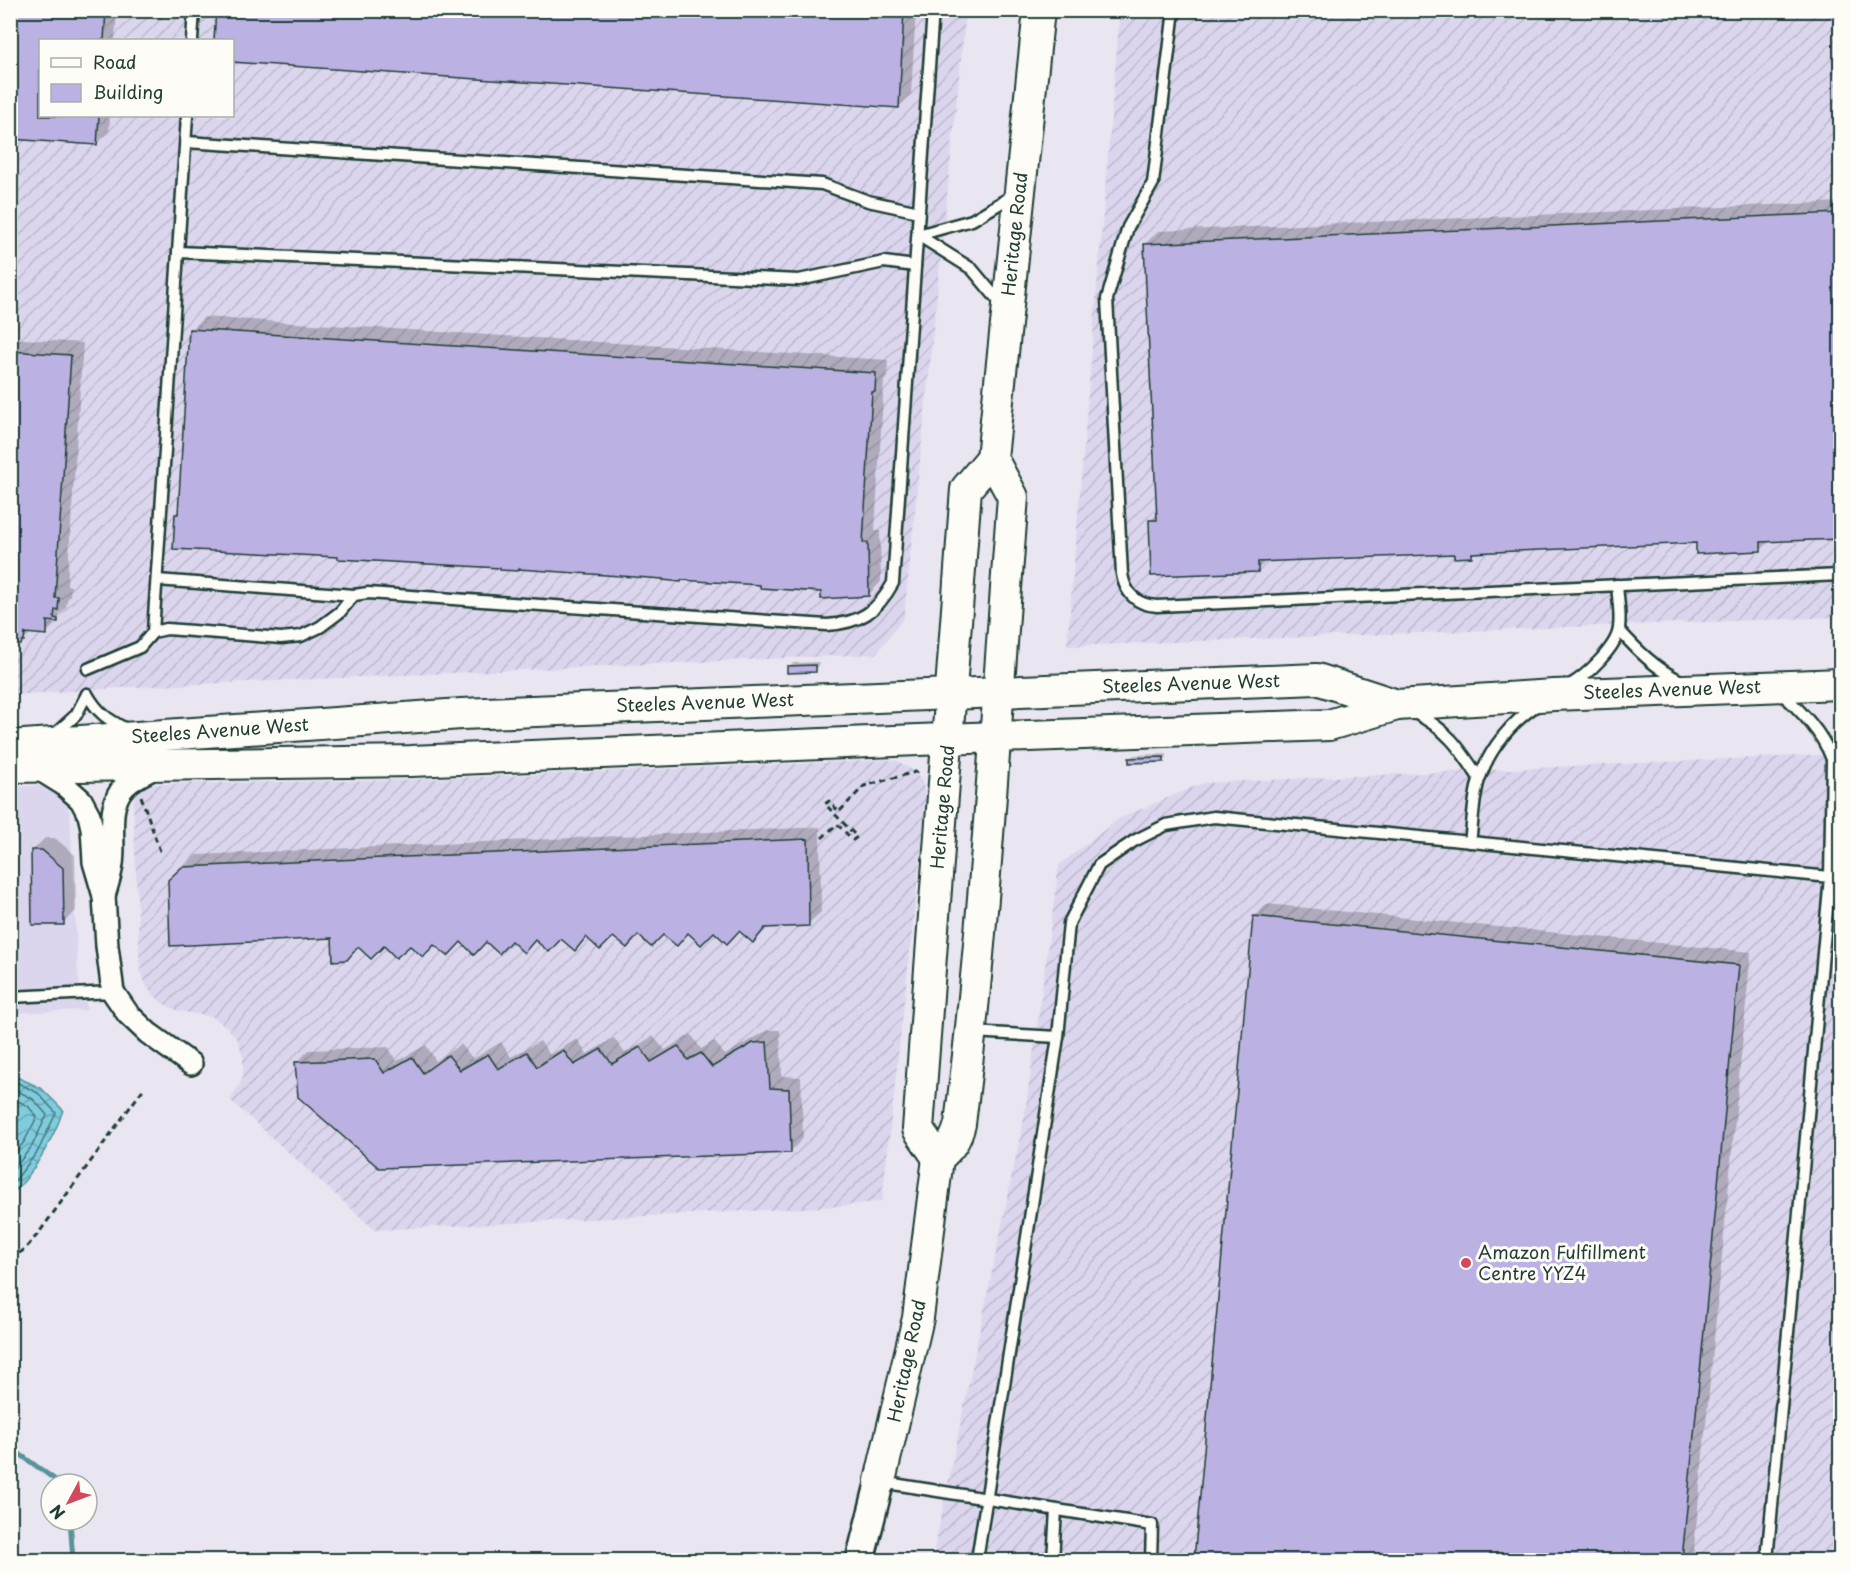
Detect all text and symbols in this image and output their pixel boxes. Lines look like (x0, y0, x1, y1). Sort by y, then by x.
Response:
legend (39, 39, 234, 117)
text: Road (93, 48, 137, 75)
text: Building (93, 78, 163, 105)
street label: Heritage Road (994, 170, 1033, 297)
street label: Steeles Avenue West (1101, 666, 1280, 699)
street label: Steeles Avenue West (1582, 672, 1761, 705)
street label: Steeles Avenue West (615, 685, 794, 718)
street label: Steeles Avenue West (130, 710, 310, 749)
street label: Heritage Road (923, 744, 960, 870)
place label: Amazon Fulfillment Centre YYZ4 (1478, 1238, 1646, 1286)
marker: Amazon Fulfillment Centre YYZ4 (1459, 1256, 1473, 1270)
street label: Heritage Road (879, 1297, 932, 1424)
north arrow (39, 1472, 99, 1532)
text: N (44, 1500, 70, 1525)

